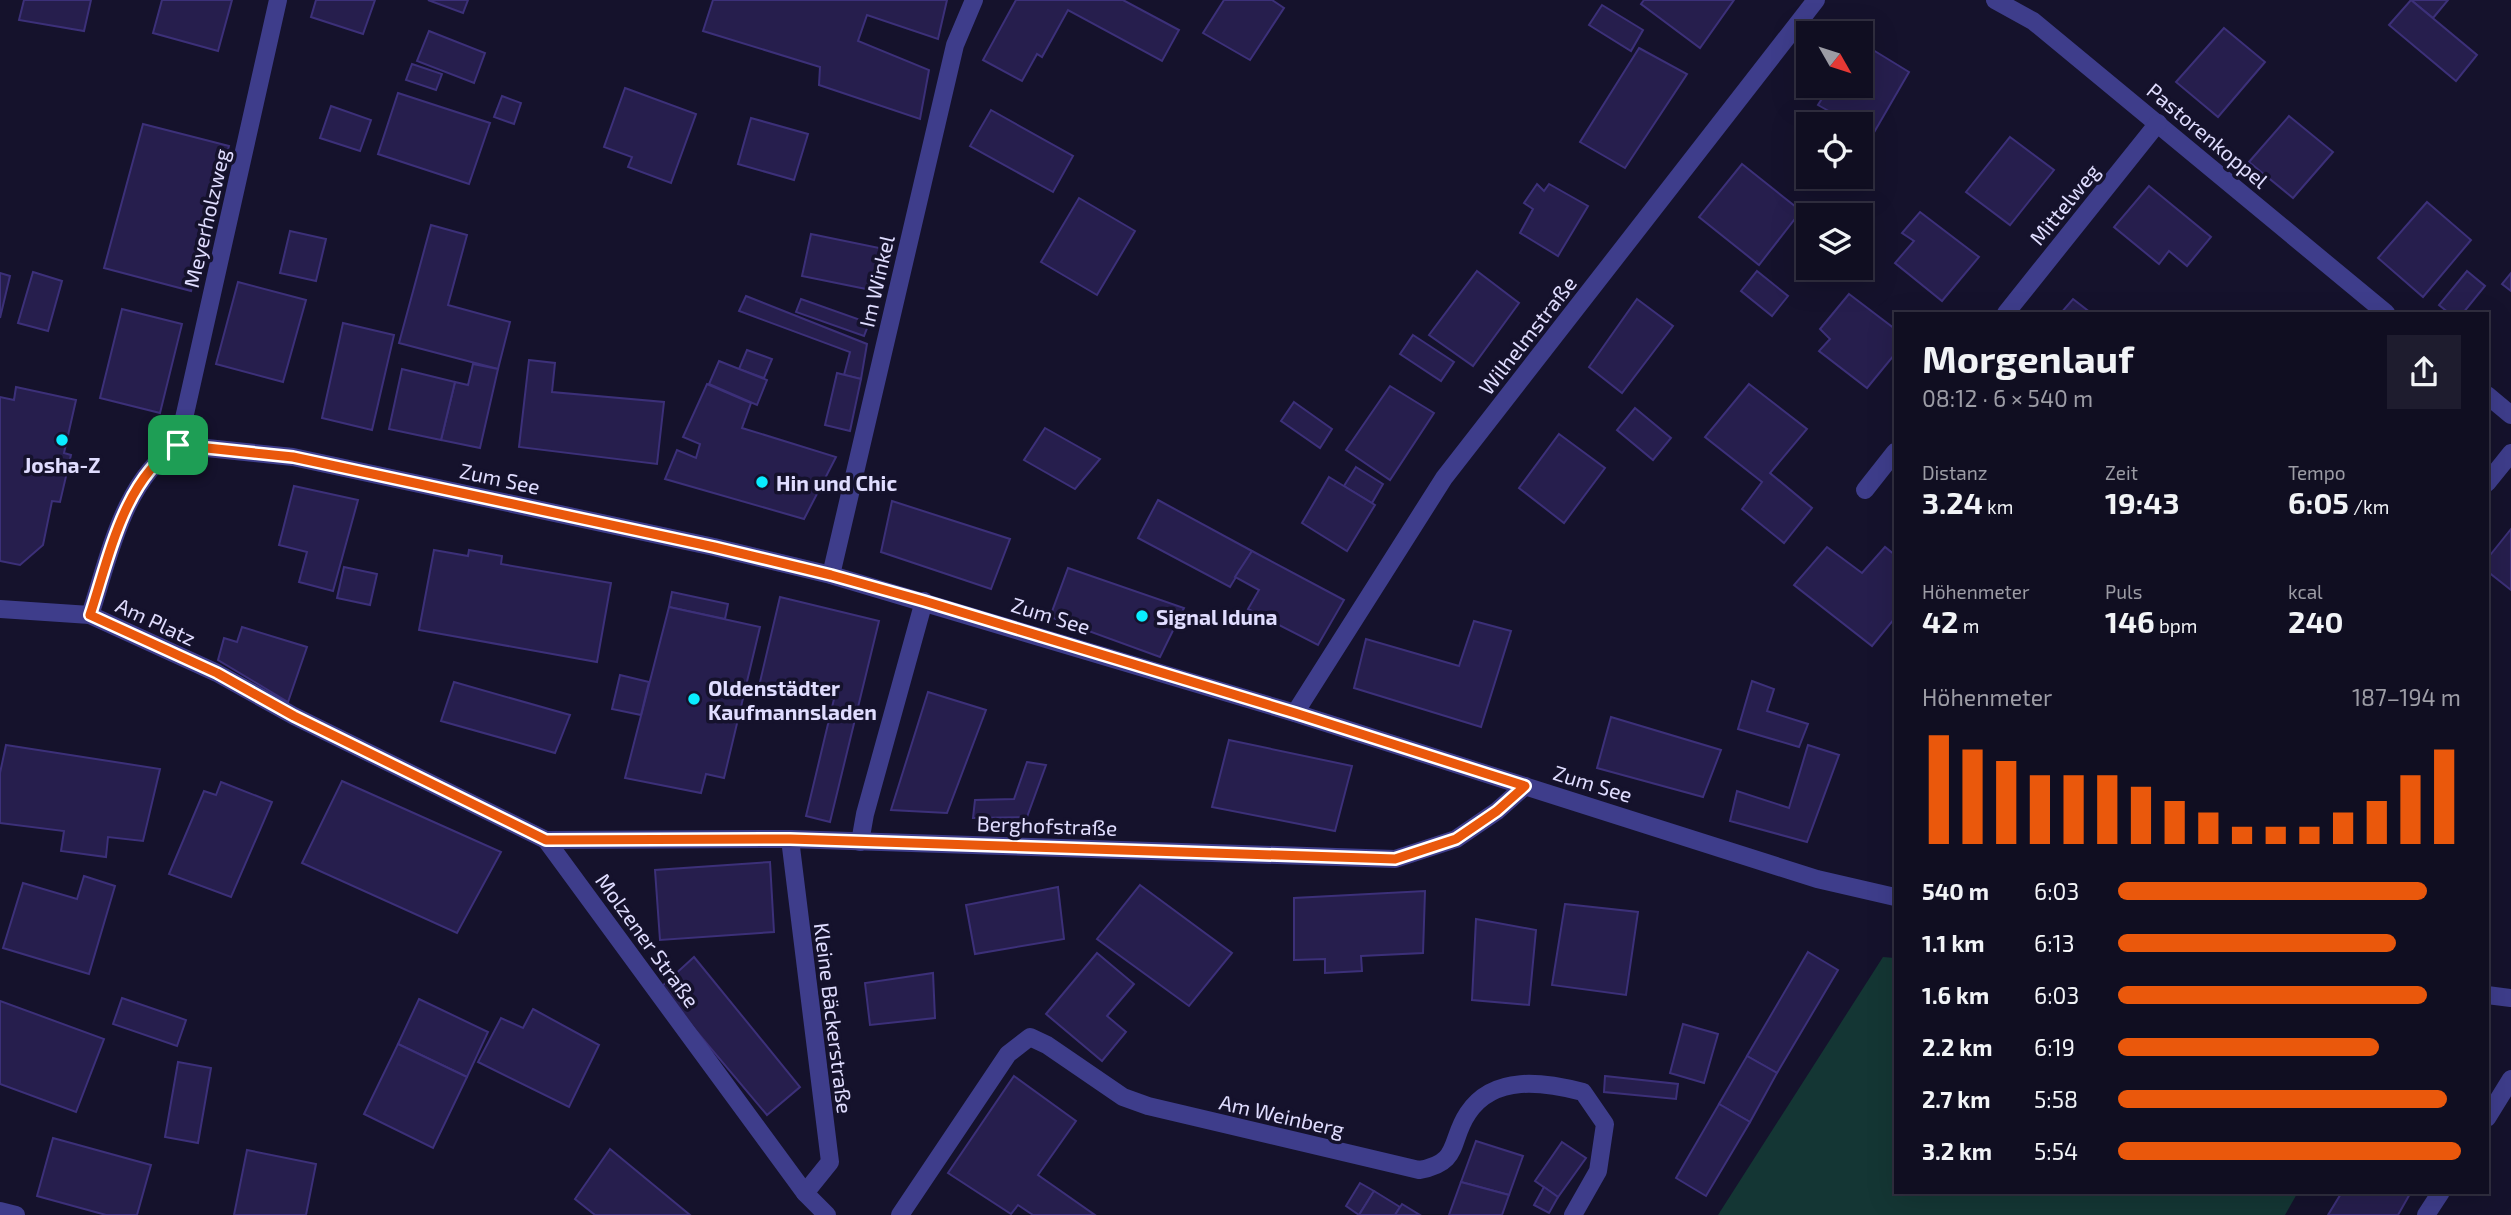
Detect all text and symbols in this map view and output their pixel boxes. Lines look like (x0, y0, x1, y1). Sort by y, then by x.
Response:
north arrow (1796, 21, 1872, 98)
map controls (1796, 21, 1873, 280)
street label: Pastorenkoppel (2142, 77, 2274, 193)
button: locate (1796, 112, 1873, 189)
street label: Meyerholzweg (178, 146, 234, 290)
street label: Mittelweg (2024, 158, 2104, 250)
button: layers (1796, 203, 1873, 280)
street label: Im Winkel (853, 232, 899, 329)
street label: Wilhelmstraße (1473, 271, 1581, 399)
text: Morgenlauf (1922, 335, 2134, 381)
button: share (2387, 335, 2461, 409)
text: 08:12 · 6 × 540 m (1922, 384, 2093, 412)
pin (148, 415, 208, 475)
icon: arrive (159, 426, 197, 464)
marker: Josha-Z (54, 432, 70, 448)
place label: Josha-Z (24, 452, 100, 477)
street label: Zum See (458, 457, 542, 499)
text: Distanz (1922, 461, 1987, 484)
text: Zeit (2105, 461, 2138, 484)
text: Tempo (2288, 461, 2346, 484)
place label: Hin und Chic (776, 470, 897, 495)
marker: Hin und Chic (754, 474, 770, 490)
text: 3.24 (1922, 484, 1983, 520)
text: 19:43 (2105, 484, 2180, 520)
text: 6:05 (2288, 484, 2349, 520)
text: km (1983, 495, 2013, 518)
text: /km (2349, 495, 2389, 518)
text: Höhenmeter (1922, 580, 2030, 603)
text: Puls (2105, 580, 2142, 603)
text: kcal (2288, 580, 2323, 603)
street label: Zum See (1008, 591, 1094, 639)
street label: Am Platz (112, 592, 200, 650)
text: 42 (1922, 603, 1959, 639)
text: 146 (2105, 603, 2155, 639)
text: 240 (2288, 603, 2343, 639)
place label: Signal Iduna (1156, 604, 1278, 629)
marker: Signal Iduna (1134, 608, 1150, 624)
text: m (1959, 614, 1979, 637)
text: bpm (2155, 614, 2198, 637)
place label: Oldenstädter Kaufmannsladen (708, 675, 877, 724)
text: Höhenmeter (1922, 683, 2052, 711)
text: 187–194 m (2352, 683, 2461, 711)
marker: Oldenstädter Kaufmannsladen (686, 691, 702, 707)
street label: Zum See (1550, 759, 1636, 807)
street label: Berghofstraße (976, 810, 1118, 840)
street label: Molzener Straße (591, 868, 705, 1012)
text: 540 m (1922, 877, 1989, 905)
text: 6:03 (2034, 877, 2079, 905)
street label: Kleine Bäckerstraße (810, 921, 858, 1115)
text: 1.1 km (1922, 929, 1985, 957)
text: 6:13 (2034, 929, 2075, 957)
text: 1.6 km (1922, 981, 1989, 1009)
text: 6:03 (2034, 981, 2079, 1009)
text: 2.2 km (1922, 1033, 1992, 1061)
text: 6:19 (2034, 1033, 2075, 1061)
text: 2.7 km (1922, 1085, 1990, 1113)
text: 5:58 (2034, 1085, 2078, 1113)
street label: Am Weinberg (1217, 1088, 1347, 1142)
text: 3.2 km (1922, 1137, 1992, 1165)
text: 5:54 (2034, 1137, 2078, 1165)

